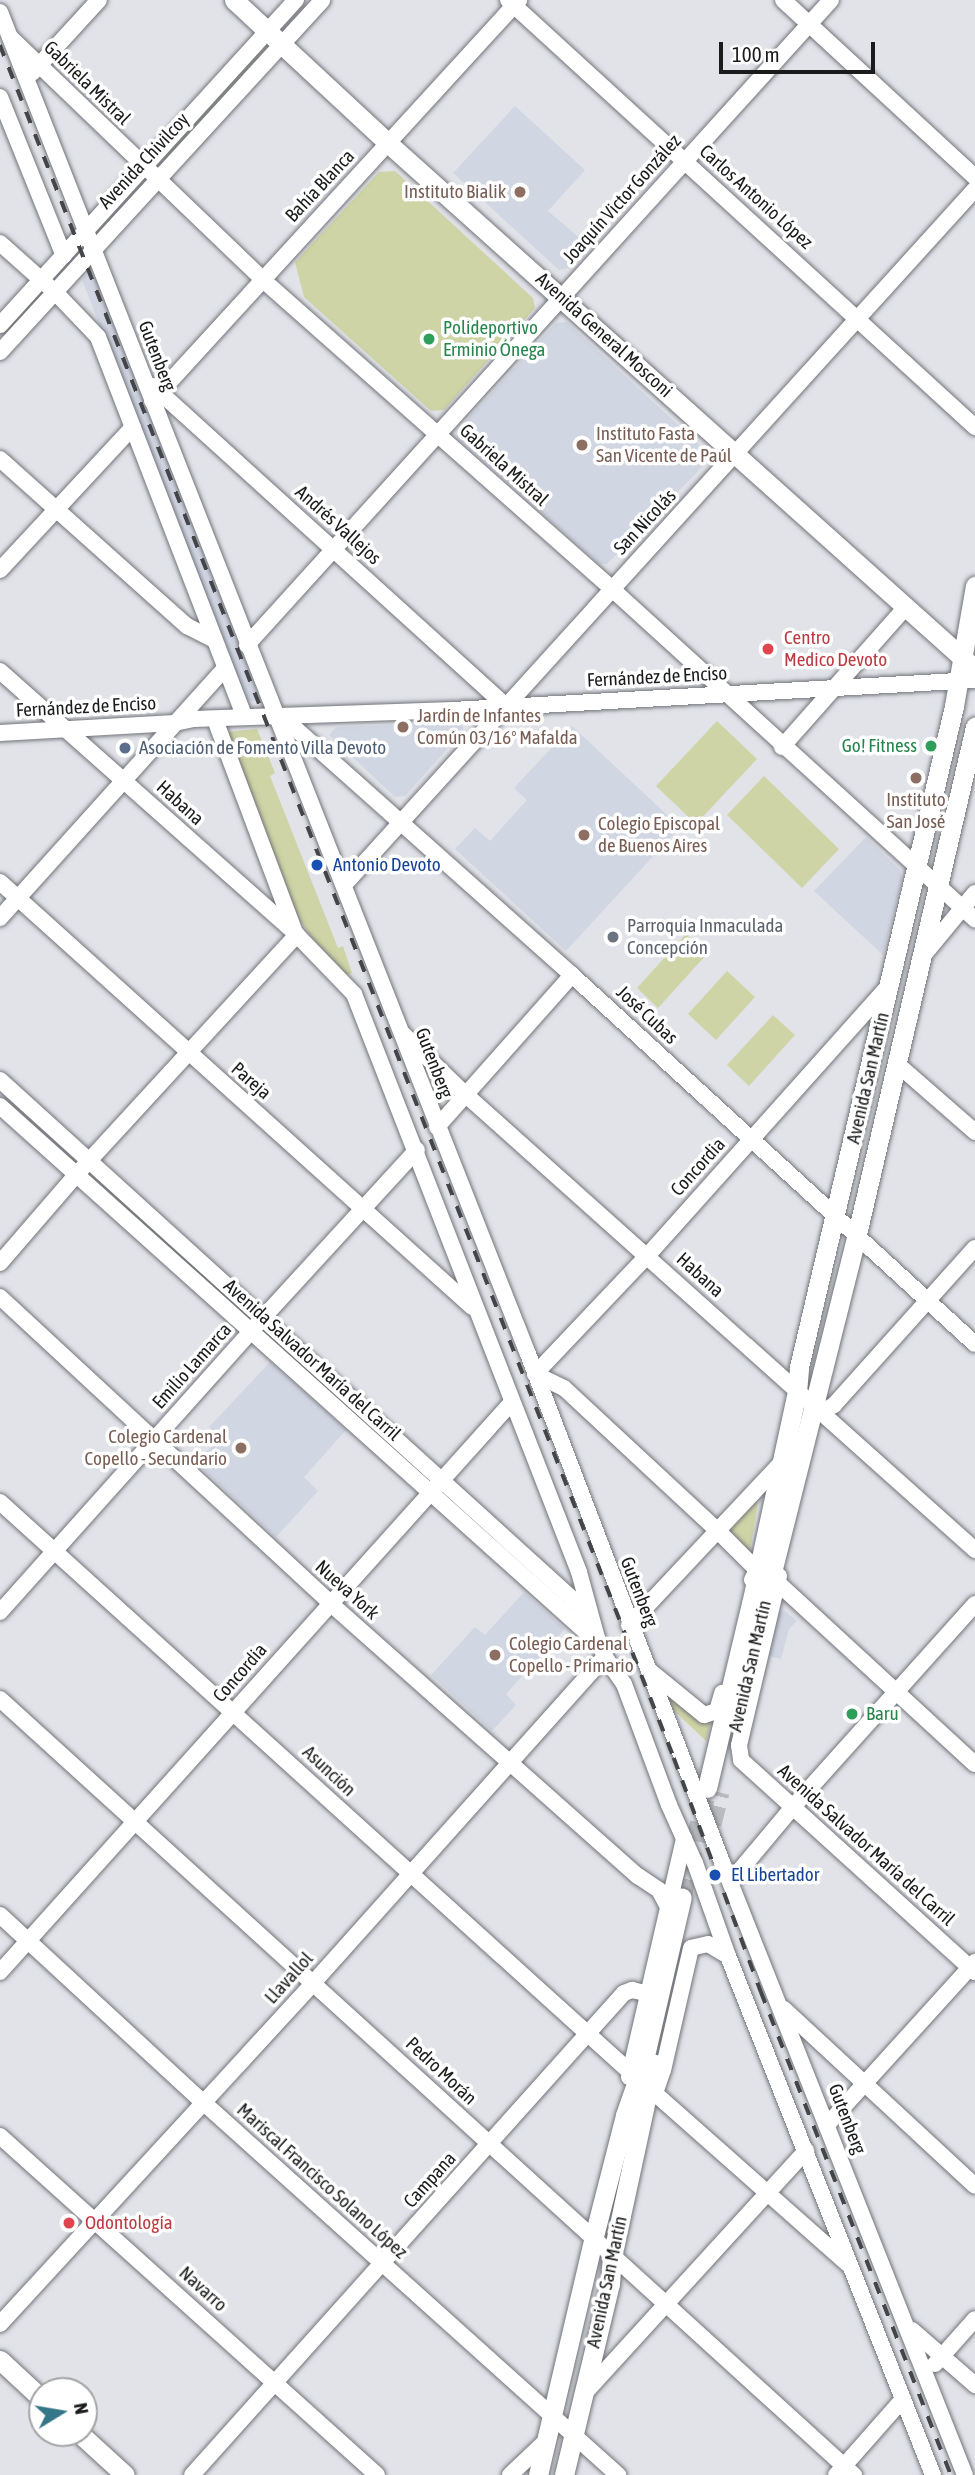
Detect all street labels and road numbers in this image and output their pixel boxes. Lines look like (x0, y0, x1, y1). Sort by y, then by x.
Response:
street label: Gabriela Mistral (39, 36, 135, 130)
street label: Avenida Chivilcoy (94, 108, 194, 214)
street label: Joaquín Victor González (558, 130, 686, 268)
street label: Carlos Antonio López (695, 140, 817, 254)
street label: Bahía Blanca (281, 145, 359, 227)
street label: Avenida General Mosconi (531, 268, 677, 402)
street label: Gutenberg (133, 318, 181, 394)
street label: Gabriela Mistral (455, 419, 553, 511)
street label: Andrés Vallejos (291, 481, 385, 569)
street label: San Nicolás (609, 485, 681, 559)
street label: Fernández de Enciso (586, 662, 728, 692)
street label: Fernández de Enciso (15, 692, 157, 722)
street label: Habana (152, 776, 208, 830)
street label: José Cubas (612, 981, 682, 1049)
street label: Avenida San Martín (842, 1010, 894, 1146)
street label: Gutenberg (410, 1025, 458, 1101)
street label: Pareja (226, 1058, 276, 1104)
street label: Concordia (666, 1133, 730, 1201)
street label: Habana (672, 1248, 728, 1302)
street label: Avenida Salvador María del Carril (219, 1275, 405, 1445)
street label: Emilio Lamarca (148, 1319, 236, 1413)
street label: Gutenberg (615, 1554, 663, 1630)
street label: Nueva York (310, 1555, 384, 1625)
street label: Avenida San Martín (724, 1598, 776, 1734)
street label: Concordia (208, 1639, 272, 1707)
street label: Asunción (298, 1741, 360, 1801)
street label: Avenida Salvador María del Carril (773, 1760, 959, 1930)
street label: Llavallol (260, 1948, 318, 2008)
street label: Pedro Morán (401, 2032, 481, 2110)
street label: Gutenberg (823, 2081, 871, 2157)
street label: Mariscal Francisco Solano López (232, 2099, 412, 2263)
street label: Campana (399, 2147, 461, 2213)
street label: Avenida San Martín (582, 2214, 632, 2350)
street label: Navarro (174, 2262, 232, 2316)

